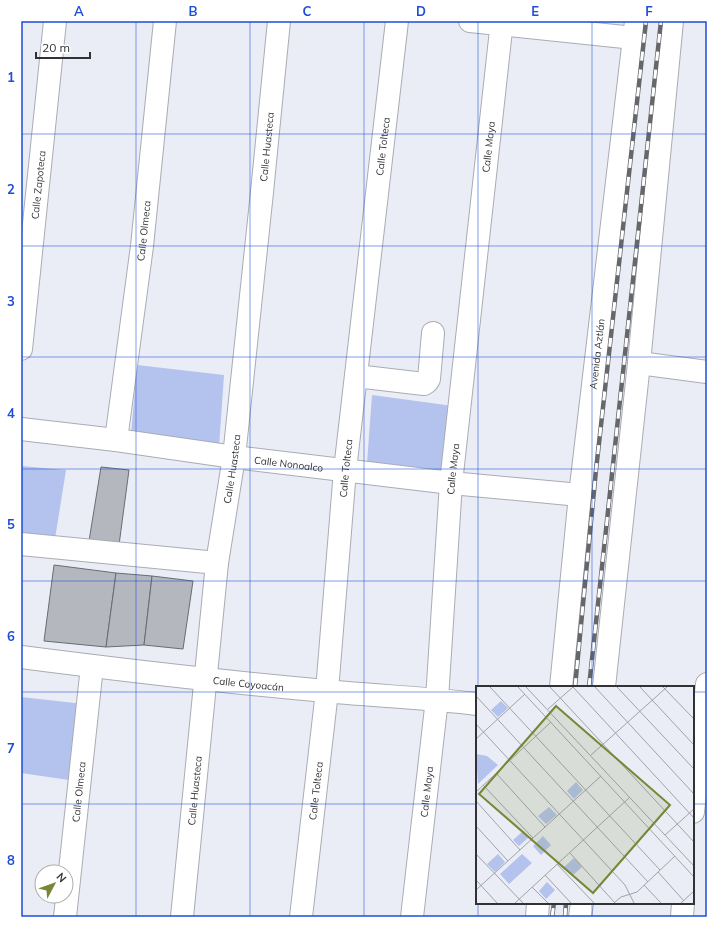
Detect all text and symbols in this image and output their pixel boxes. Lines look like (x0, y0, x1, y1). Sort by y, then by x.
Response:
text: A (74, 3, 84, 19)
text: B (189, 3, 198, 19)
text: C (303, 3, 312, 19)
text: D (416, 3, 426, 19)
text: E (531, 3, 539, 19)
text: F (645, 3, 653, 19)
scale bar (36, 34, 90, 60)
text: 20 m (42, 40, 70, 55)
text: 1 (7, 69, 15, 85)
street label: Calle Huasteca (257, 111, 277, 182)
street label: Calle Tolteca (373, 117, 393, 176)
street label: Calle Maya (479, 121, 498, 173)
street label: Calle Zapoteca (28, 150, 49, 220)
text: 2 (7, 181, 15, 197)
street label: Calle Olmeca (134, 200, 154, 262)
text: 3 (7, 293, 15, 309)
street label: Avenida Aztlán (587, 318, 608, 390)
text: 4 (7, 405, 15, 421)
street label: Calle Huasteca (221, 434, 243, 504)
street label: Calle Tolteca (337, 438, 356, 498)
street label: Calle Maya (444, 443, 462, 495)
street label: Calle Nonoalco (254, 453, 324, 475)
text: 5 (7, 516, 15, 532)
text: 6 (7, 628, 15, 644)
street label: Calle Coyoacán (212, 674, 285, 694)
inset map (476, 686, 694, 904)
text: 7 (7, 740, 15, 756)
street label: Calle Huasteca (185, 755, 205, 826)
street label: Calle Olmeca (69, 761, 89, 823)
street label: Calle Tolteca (306, 761, 326, 821)
street label: Calle Maya (417, 766, 436, 818)
text: 8 (7, 852, 15, 868)
north arrow (34, 864, 74, 904)
text: N (54, 870, 70, 885)

